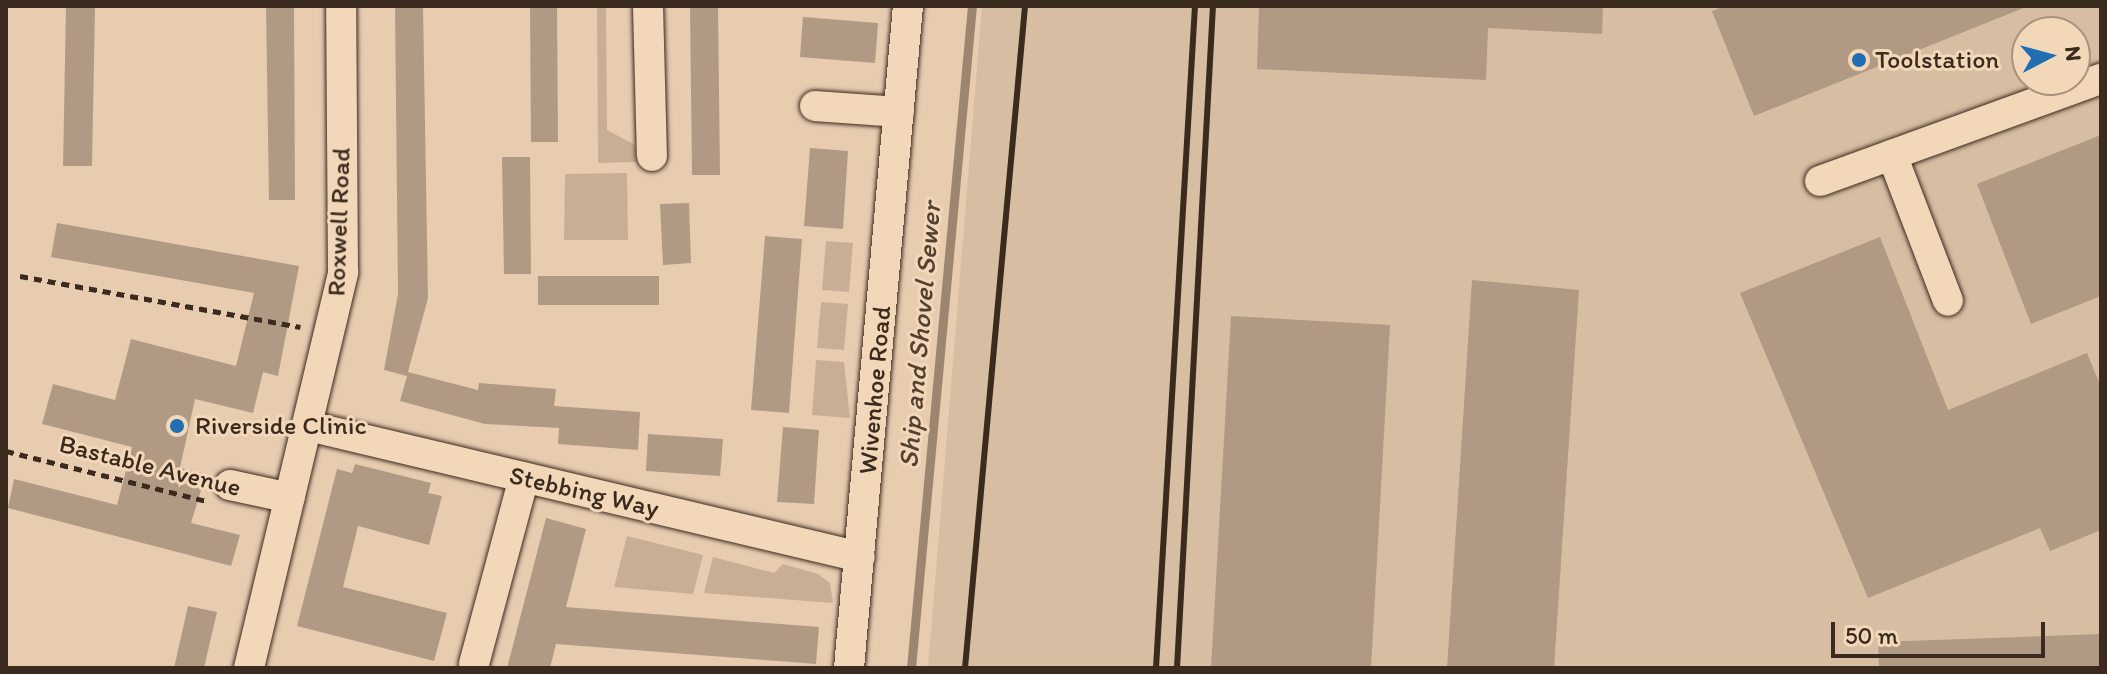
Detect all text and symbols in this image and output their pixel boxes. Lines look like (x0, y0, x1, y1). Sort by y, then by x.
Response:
north arrow (2011, 16, 2091, 96)
place label: Toolstation (1875, 44, 1999, 76)
text: N (2059, 45, 2088, 62)
marker: Toolstation (1850, 51, 1868, 69)
street label: Roxwell Road (321, 147, 357, 297)
water label: Ship and Shovel Sewer (891, 200, 947, 470)
street label: Wivenhoe Road (852, 305, 898, 475)
place label: Riverside Clinic (195, 410, 366, 442)
marker: Riverside Clinic (166, 415, 188, 437)
street label: Bastable Avenue (56, 428, 244, 504)
street label: Stebbing Way (507, 460, 661, 524)
scale bar (1835, 606, 2049, 656)
text: 50 m (1845, 621, 1898, 650)

